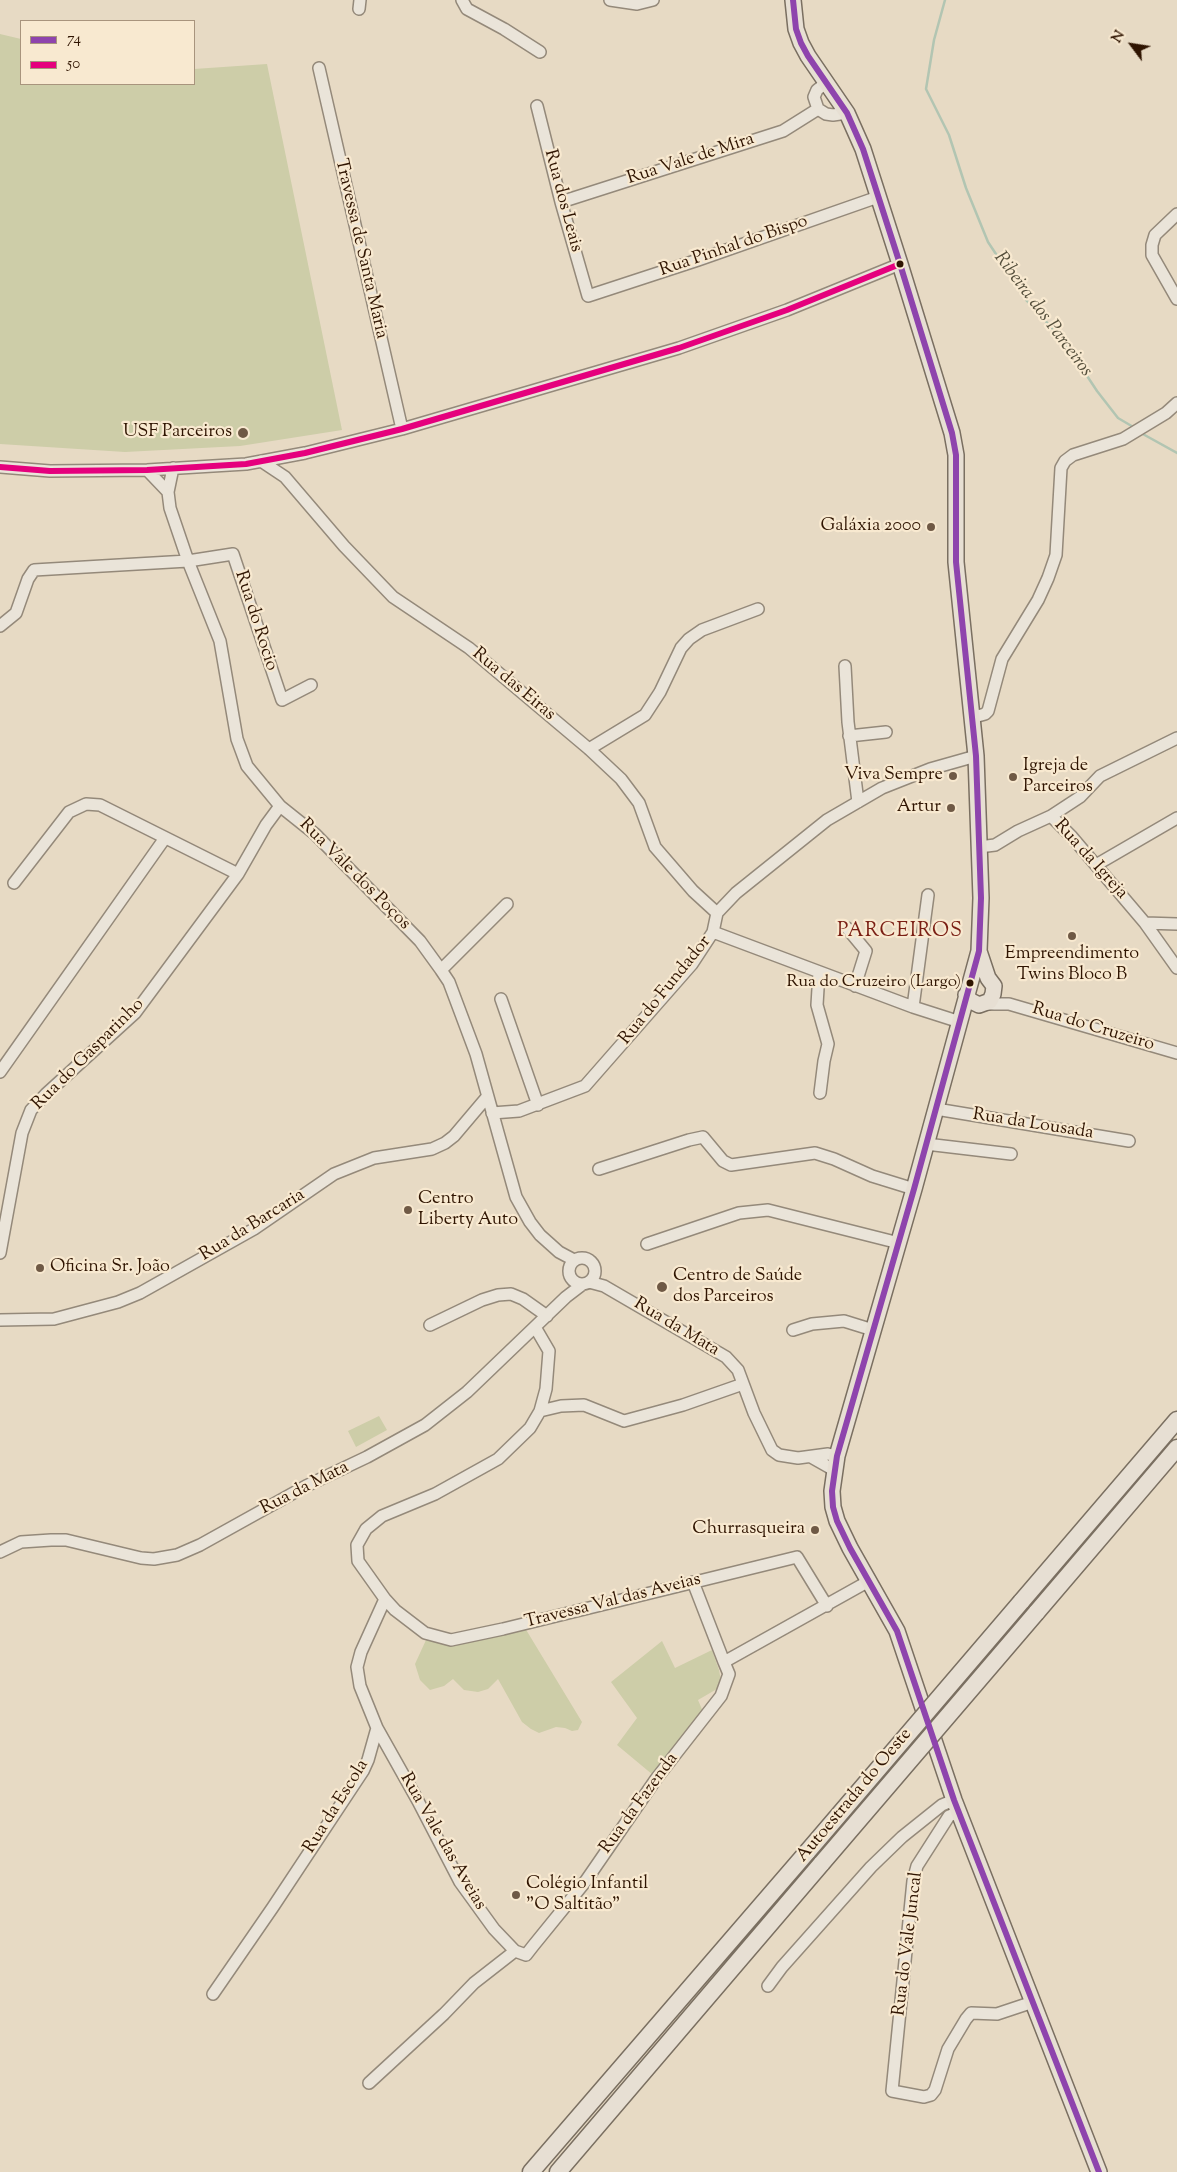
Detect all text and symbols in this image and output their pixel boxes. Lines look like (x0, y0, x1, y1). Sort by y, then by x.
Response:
legend (20, 20, 195, 85)
north arrow (1107, 20, 1157, 70)
text: N (1108, 27, 1131, 47)
text: 74 (67, 29, 81, 50)
text: 50 (67, 54, 80, 75)
street label: Rua Vale de Mira (625, 129, 757, 191)
street label: Rua dos Leais (538, 147, 586, 255)
street label: Travessa de Santa Maria (329, 157, 391, 341)
street label: Rua Pinhal do Bispo (657, 212, 811, 282)
water label: Ribeira dos Parceiros (988, 248, 1096, 382)
unlabelled marker (895, 259, 905, 269)
place label: USF Parceiros (123, 422, 232, 444)
marker: USF Parceiros (236, 426, 250, 440)
place label: Galáxia 2000 (821, 516, 921, 538)
marker: Galáxia 2000 (925, 521, 937, 533)
street label: Rua do Rocio (229, 568, 281, 674)
street label: Rua das Eiras (467, 644, 559, 726)
place label: Igreja de Parceiros (1023, 756, 1093, 799)
place label: Viva Sempre (844, 765, 943, 787)
marker: Viva Sempre (947, 770, 959, 782)
marker: Igreja de Parceiros (1007, 771, 1019, 783)
place label: Artur (897, 797, 941, 819)
marker: Artur (945, 802, 957, 814)
street label: Rua Vale dos Poços (294, 815, 414, 935)
street label: Rua da Igreja (1048, 816, 1132, 904)
district label: PARCEIROS (836, 921, 964, 945)
marker: Empreendimento Twins Bloco B (1066, 930, 1078, 942)
street label: Rua do Fundador (615, 932, 717, 1050)
place label: Empreendimento Twins Bloco B (1005, 944, 1139, 986)
place label: Rua do Cruzeiro (Largo) (787, 973, 961, 993)
marker: Rua do Cruzeiro (Largo) (965, 978, 975, 988)
street label: Rua do Gasparinho (29, 995, 149, 1115)
street label: Rua do Cruzeiro (1029, 999, 1157, 1057)
street label: Rua da Lousada (971, 1105, 1095, 1145)
street label: Rua da Barcaria (197, 1185, 309, 1267)
place label: Centro Liberty Auto (418, 1189, 518, 1232)
marker: Centro Liberty Auto (402, 1204, 414, 1216)
place label: Oficina Sr. João (50, 1257, 170, 1279)
marker: Oficina Sr. João (34, 1262, 46, 1274)
place label: Centro de Saúde dos Parceiros (673, 1266, 802, 1308)
marker: Centro de Saúde dos Parceiros (655, 1280, 669, 1294)
street label: Rua da Mata (629, 1294, 723, 1362)
street label: Rua da Mata (257, 1458, 353, 1520)
place label: Churrasqueira (692, 1519, 805, 1541)
marker: Churrasqueira (809, 1524, 821, 1536)
street label: Travessa Val das Aveias (523, 1570, 703, 1634)
street label: Autoestrada do Oeste (793, 1725, 917, 1867)
street label: Rua da Fazenda (596, 1749, 684, 1859)
street label: Rua da Escola (300, 1756, 374, 1858)
street label: Rua Vale das Aveias (394, 1770, 490, 1914)
street label: Rua do Vale Juncal (889, 1871, 929, 2017)
place label: Colégio Infantil "O Saltitão" (526, 1874, 648, 1916)
marker: Colégio Infantil "O Saltitão" (510, 1889, 522, 1901)

